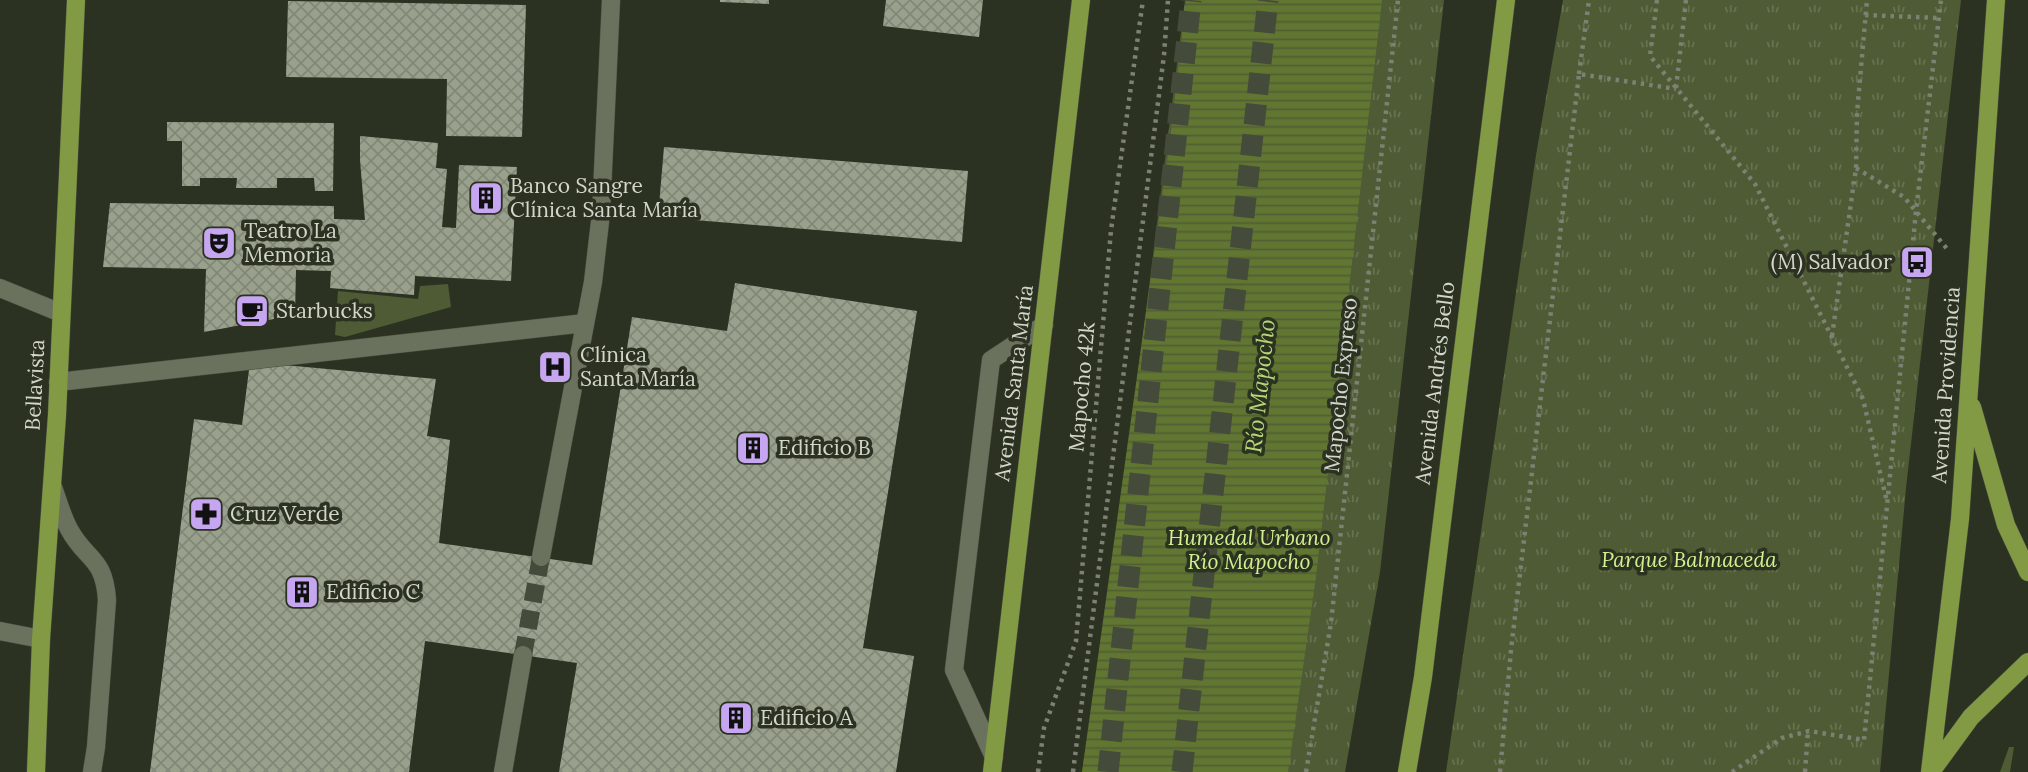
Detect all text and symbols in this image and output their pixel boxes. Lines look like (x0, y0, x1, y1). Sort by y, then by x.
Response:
place label: Banco Sangre Clínica Santa María (510, 172, 698, 223)
building icon: Banco Sangre Clínica Santa María (467, 179, 505, 217)
place label: Teatro La Memoria (244, 217, 337, 268)
theatre icon: Teatro La Memoria (200, 224, 238, 262)
bus stop icon: (M) Salvador (1898, 243, 1936, 281)
place label: (M) Salvador (1771, 248, 1892, 275)
street label: Avenida Andrés Bello (1409, 280, 1460, 487)
street label: Avenida Santa María (988, 283, 1039, 484)
street label: Avenida Providencia (1925, 286, 1966, 485)
cafe icon: Starbucks (233, 292, 271, 330)
street label: Mapocho Expreso (1318, 296, 1363, 474)
place label: Starbucks (276, 297, 373, 324)
water label: Río Mapocho (1238, 318, 1281, 454)
street label: Mapocho 42k (1062, 320, 1101, 453)
street label: Bellavista (19, 338, 50, 431)
place label: Clínica Santa María (580, 341, 696, 392)
hospital icon: Clínica Santa María (536, 348, 574, 386)
building icon: Edificio B (734, 429, 772, 467)
place label: Edificio B (778, 434, 871, 461)
pharmacy icon: Cruz Verde (187, 495, 225, 533)
place label: Cruz Verde (230, 500, 340, 527)
park label: Humedal Urbano Río Mapocho (1168, 524, 1330, 575)
park label: Parque Balmaceda (1601, 546, 1777, 573)
building icon: Edificio C (283, 573, 321, 611)
place label: Edificio C (326, 578, 420, 605)
building icon: Edificio A (717, 699, 755, 737)
place label: Edificio A (760, 704, 853, 731)

